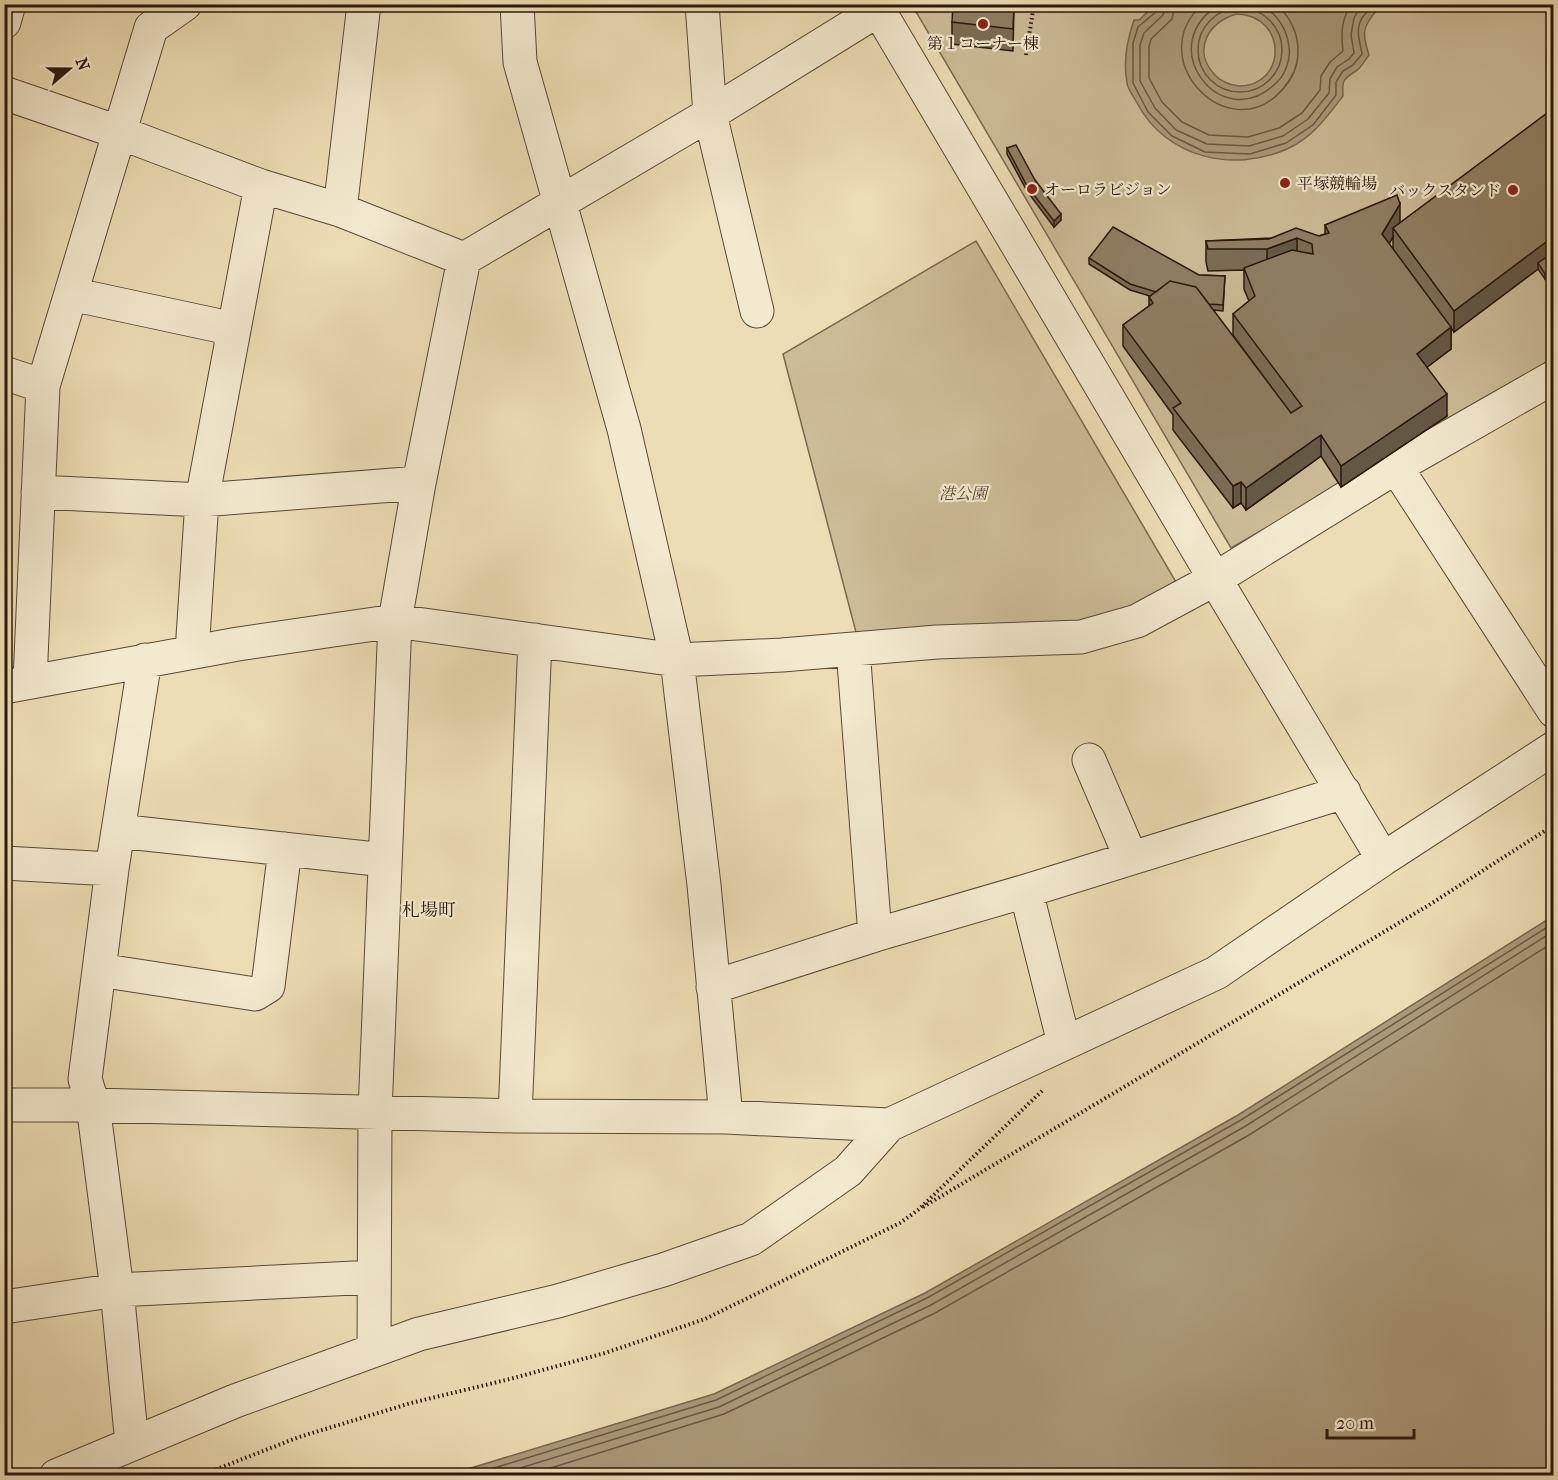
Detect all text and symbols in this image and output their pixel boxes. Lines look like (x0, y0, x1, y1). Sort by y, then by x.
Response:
marker: 第１コーナー棟 (976, 17, 990, 31)
place label: 第１コーナー棟 (927, 34, 1039, 53)
north arrow (39, 39, 99, 99)
text: N (72, 55, 94, 74)
place label: 平塚競輪場 (1297, 174, 1377, 193)
marker: 平塚競輪場 (1278, 176, 1292, 190)
place label: オーロラビジョン (1044, 180, 1172, 199)
place label: バックスタンド (1389, 181, 1501, 200)
marker: オーロラビジョン (1025, 182, 1039, 196)
marker: バックスタンド (1506, 183, 1520, 197)
park label: 港公園 (939, 484, 990, 503)
district label: 札場町 (402, 900, 456, 921)
scale bar (1327, 1402, 1414, 1440)
text: 20 m (1336, 1413, 1374, 1434)

